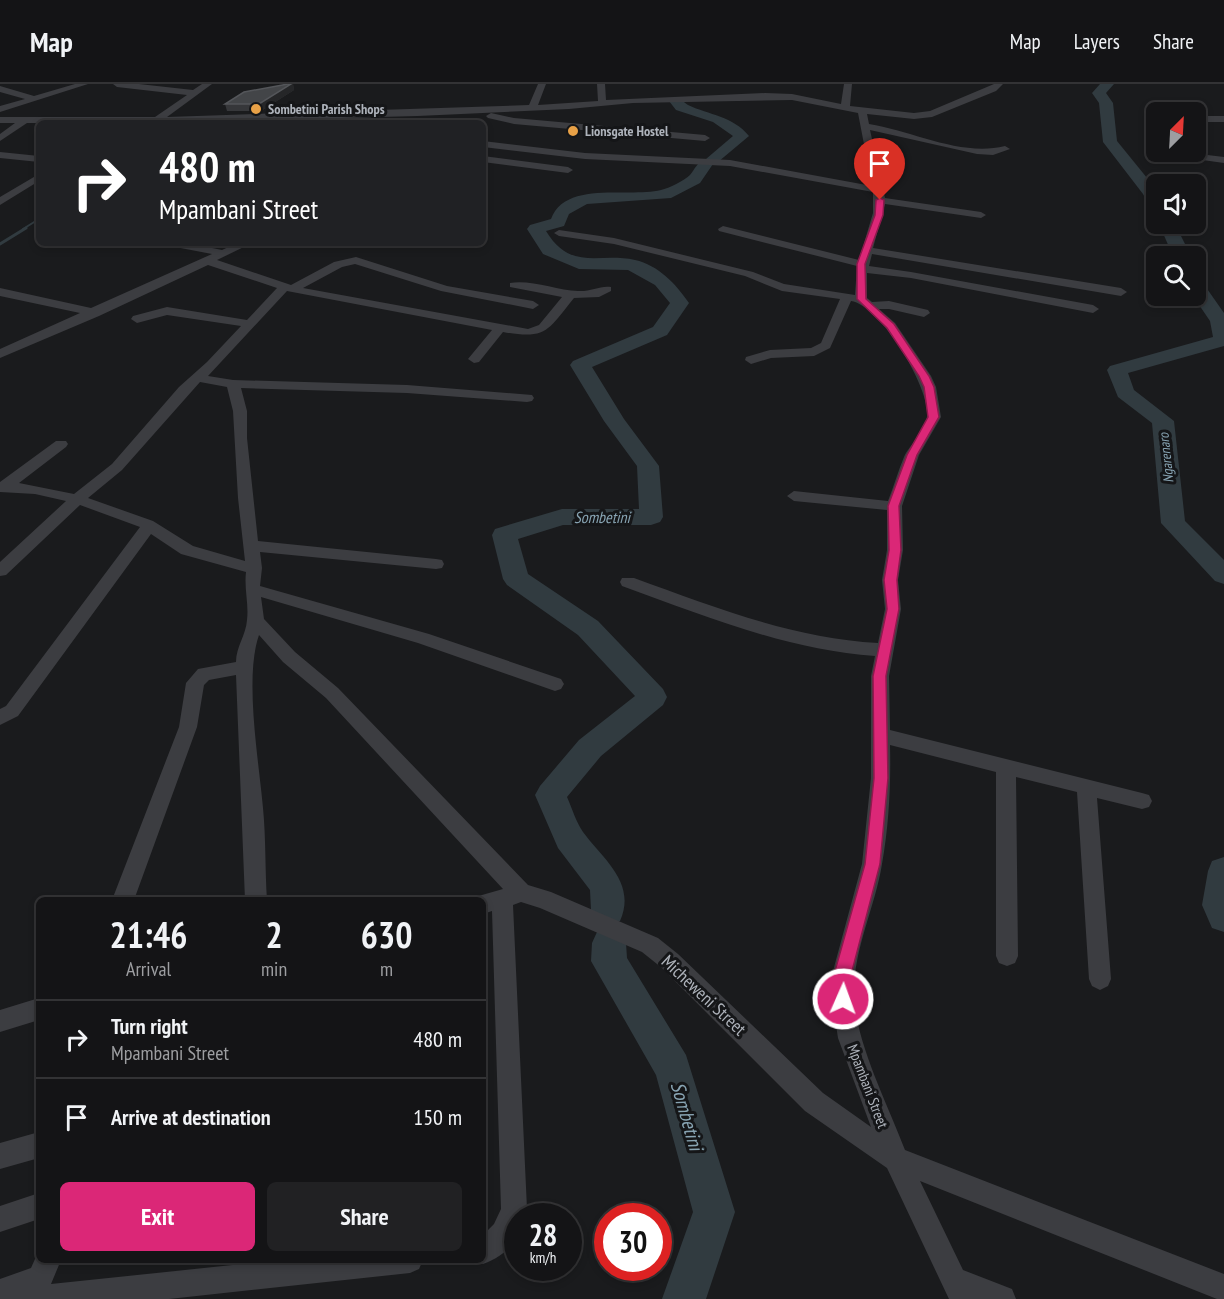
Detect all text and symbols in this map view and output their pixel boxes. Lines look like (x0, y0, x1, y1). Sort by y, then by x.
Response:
text: Map (30, 23, 73, 60)
text: Map (1010, 28, 1041, 55)
text: Layers (1074, 28, 1120, 55)
text: Share (1153, 28, 1194, 55)
place label: Sombetini Parish Shops (268, 100, 385, 118)
marker: Sombetini Parish Shops (249, 102, 263, 116)
north arrow (1146, 102, 1206, 162)
map controls (1146, 102, 1206, 306)
place label: Lionsgate Hostel (585, 122, 669, 140)
marker: Lionsgate Hostel (566, 124, 580, 138)
pin (854, 138, 905, 200)
text: 480 m (159, 139, 256, 194)
icon: right (60, 144, 138, 222)
icon: arrive (863, 147, 896, 180)
button: sound (1146, 174, 1206, 234)
text: Mpambani Street (159, 192, 318, 226)
button: search (1146, 246, 1206, 306)
water label: Ngarenaro (1154, 431, 1178, 484)
water label: Sombetini (574, 507, 633, 527)
text: 21:46 (110, 911, 187, 958)
text: 2 (265, 911, 283, 958)
text: 630 (361, 911, 412, 958)
street label: Micheweni Street (657, 950, 751, 1040)
text: Arrival (126, 956, 171, 982)
text: min (261, 956, 287, 982)
text: m (380, 956, 393, 982)
position arrow (811, 967, 875, 1031)
text: Turn right (111, 1012, 188, 1040)
icon: right (60, 1023, 93, 1056)
text: 480 m (413, 1025, 462, 1053)
text: Mpambani Street (111, 1040, 229, 1066)
street label: Mpambani Street (843, 1041, 893, 1131)
water label: Sombetini (665, 1079, 710, 1156)
icon: arrive (60, 1101, 93, 1134)
text: Arrive at destination (111, 1103, 271, 1131)
text: 150 m (413, 1103, 462, 1131)
button: Exit (60, 1182, 255, 1251)
button: Share (267, 1182, 462, 1251)
speed limit sign: 30 (594, 1203, 672, 1281)
text: 28 (529, 1215, 557, 1254)
text: km/h (530, 1248, 556, 1267)

